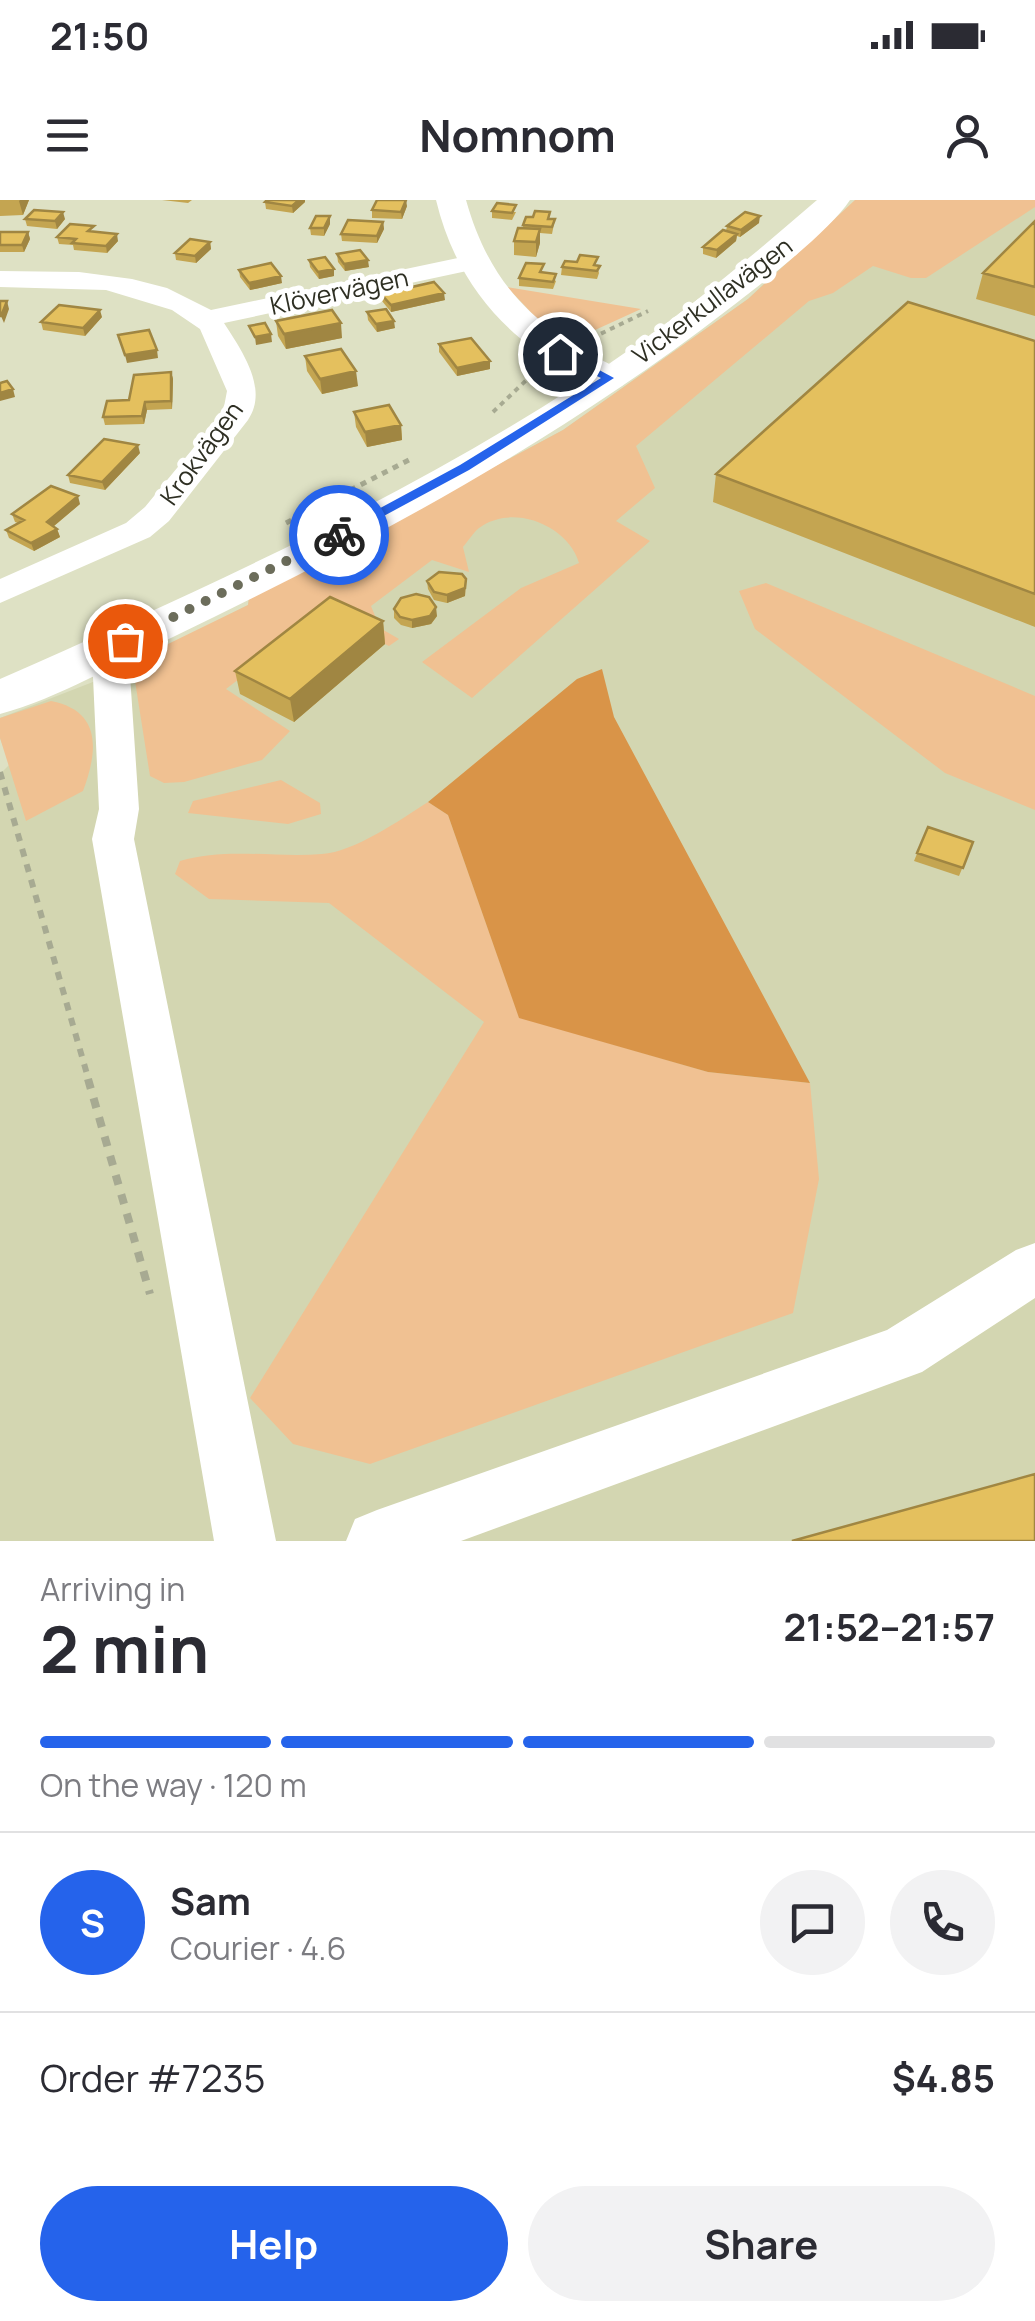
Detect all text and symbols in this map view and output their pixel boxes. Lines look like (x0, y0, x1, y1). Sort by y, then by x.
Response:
text: 21:50 (50, 9, 150, 61)
text: Nomnom (419, 104, 616, 166)
icon: menu (40, 108, 95, 163)
icon: person (940, 108, 995, 163)
street label: Vickerkullavägen (625, 228, 799, 372)
street label: Klövervägen (267, 259, 411, 323)
pin (518, 312, 603, 397)
icon: home (533, 327, 588, 382)
street label: Krokvägen (151, 394, 251, 512)
courier (289, 485, 389, 585)
icon: bike (312, 508, 367, 563)
pin (83, 599, 168, 684)
icon: bag (98, 614, 153, 669)
text: Arriving in (40, 1567, 185, 1611)
text: 21:52–21:57 (783, 1600, 995, 1652)
text: 2 min (40, 1604, 209, 1693)
text: On the way · 120 m (40, 1763, 307, 1807)
button: chat (760, 1870, 865, 1975)
button: phone (890, 1870, 995, 1975)
text: Sam (170, 1874, 251, 1926)
text: S (80, 1896, 105, 1948)
text: Courier · 4.6 (170, 1926, 346, 1970)
text: Order #7235 (40, 2051, 266, 2103)
text: $4.85 (892, 2051, 995, 2103)
button: Help (40, 2186, 508, 2301)
button: Share (528, 2186, 995, 2301)

